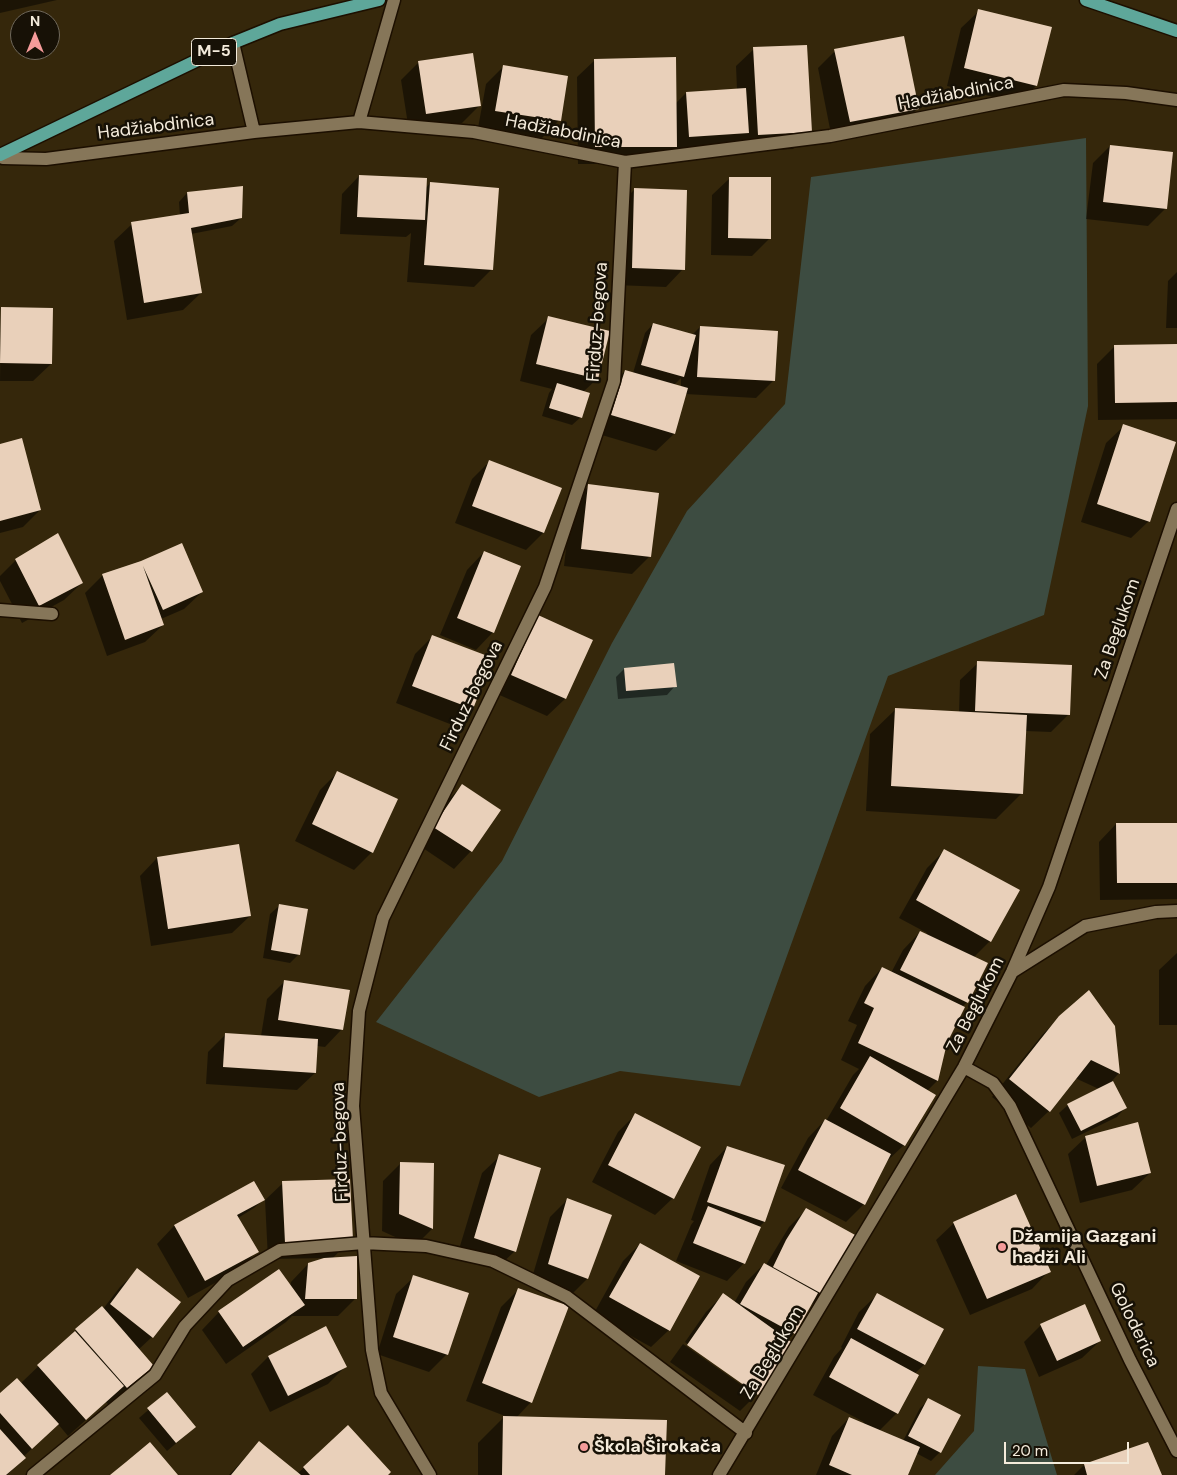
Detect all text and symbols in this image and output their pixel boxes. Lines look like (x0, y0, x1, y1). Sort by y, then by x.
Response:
north arrow (10, 10, 60, 60)
text: N (30, 12, 40, 30)
road number: M-5 (192, 38, 236, 66)
street label: Hadžiabdinica (896, 72, 1016, 116)
street label: Hadžiabdinica (96, 109, 216, 145)
street label: Hadžiabdinica (503, 110, 623, 154)
street label: Firduz-begova (583, 261, 613, 383)
street label: Za Beglukom (1091, 576, 1145, 682)
street label: Firduz-begova (436, 637, 508, 755)
street label: Za Beglukom (943, 953, 1009, 1057)
street label: Firduz-begova (328, 1082, 354, 1202)
place label: Džamija Gazgani hadži Ali (1012, 1226, 1156, 1268)
marker: Džamija Gazgani hadži Ali (996, 1241, 1008, 1253)
street label: Goloderica (1104, 1279, 1164, 1371)
street label: Za Beglukom (737, 1303, 809, 1403)
scale bar (1007, 1432, 1132, 1464)
place label: Škola Širokača (594, 1436, 721, 1458)
marker: Škola Širokača (578, 1441, 590, 1453)
text: 20 m (1012, 1441, 1048, 1461)

